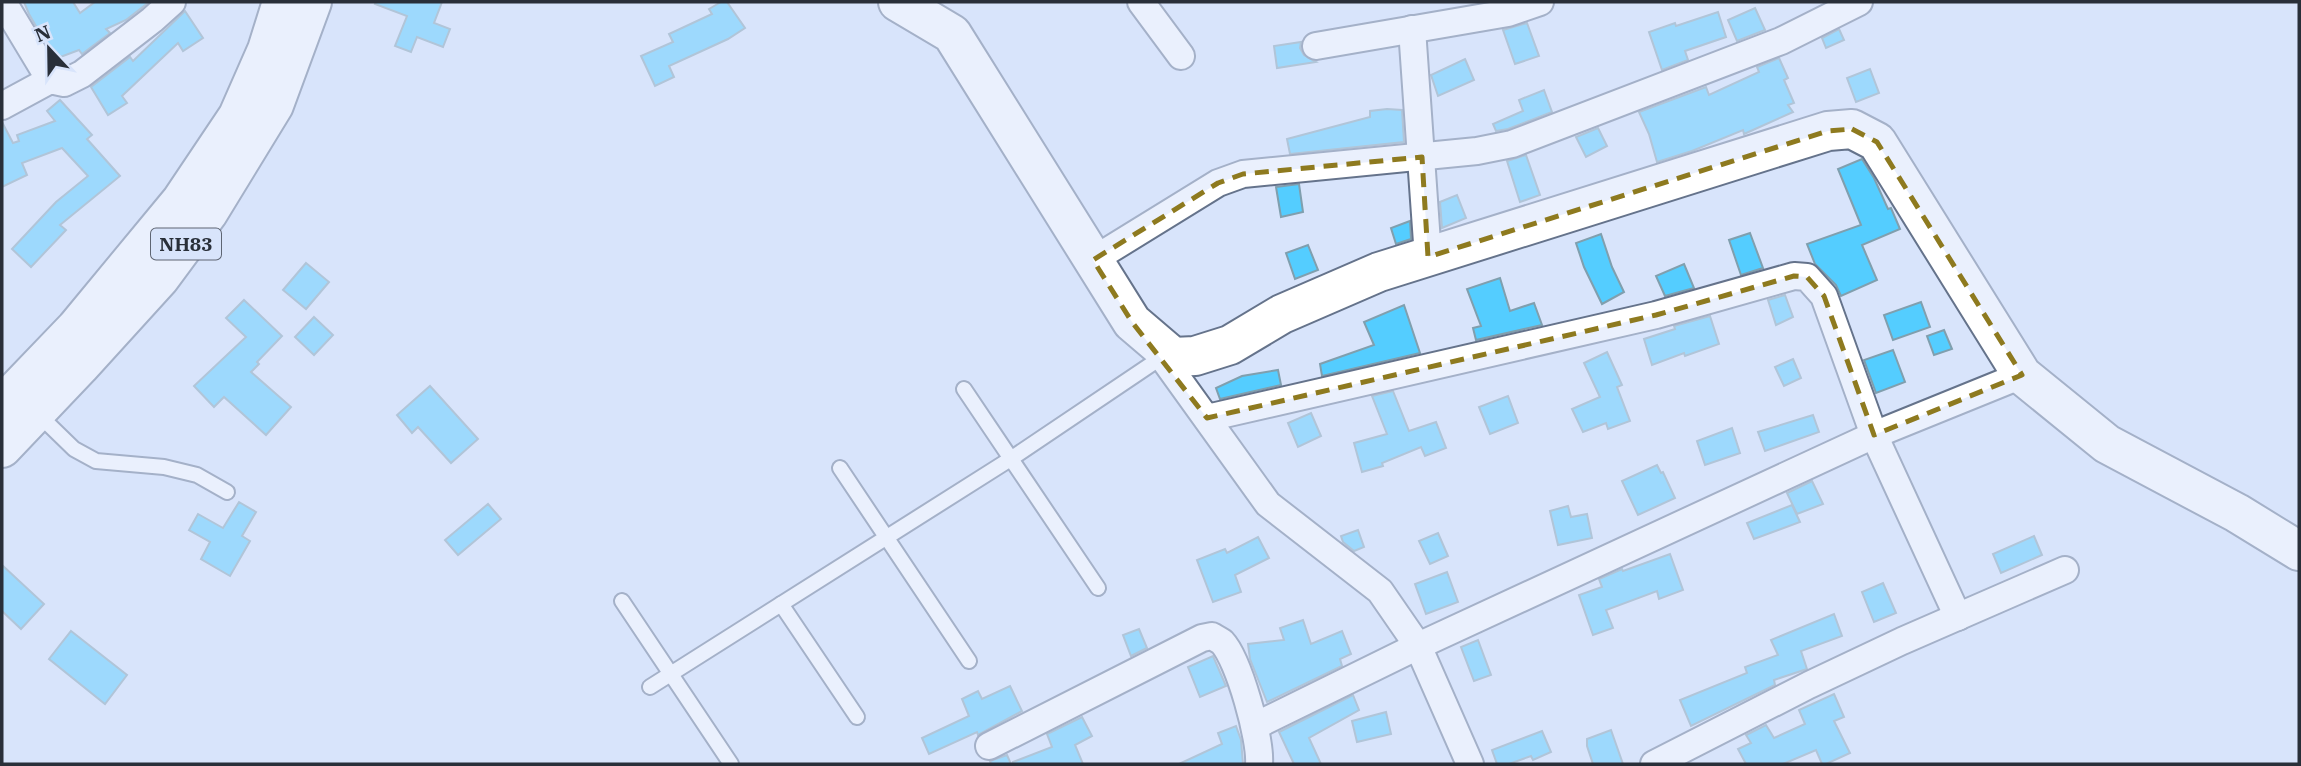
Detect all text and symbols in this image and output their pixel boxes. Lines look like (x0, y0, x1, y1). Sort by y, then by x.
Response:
north arrow (14, 14, 84, 84)
text: N (31, 19, 54, 47)
road number: NH83 (151, 228, 221, 260)

